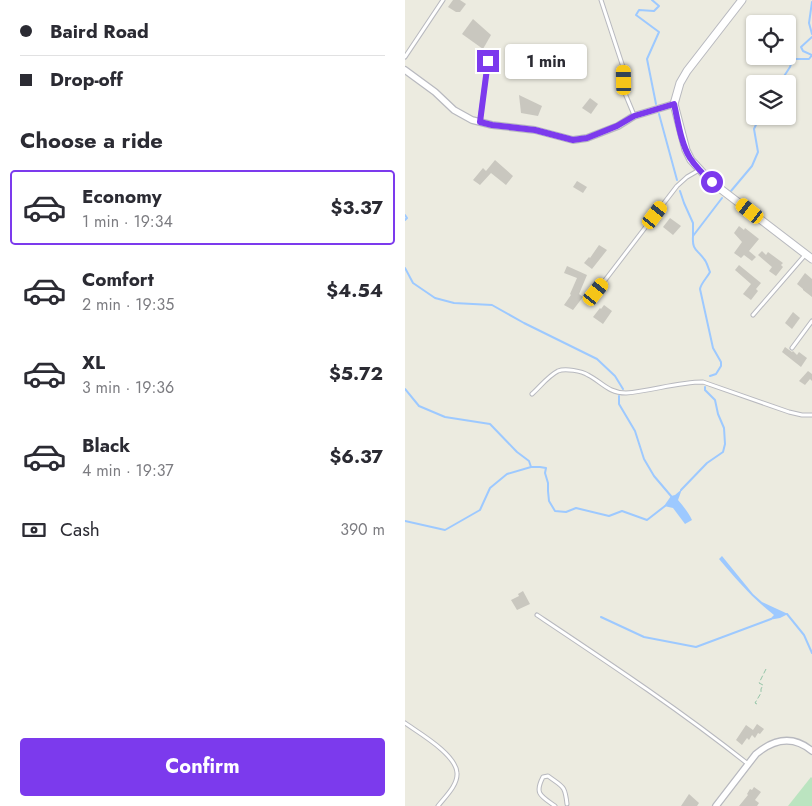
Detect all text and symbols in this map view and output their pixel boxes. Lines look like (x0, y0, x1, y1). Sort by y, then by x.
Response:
map controls (746, 15, 796, 125)
button: locate (746, 15, 796, 65)
text: Baird Road (50, 18, 149, 45)
callout: 1 min (505, 44, 588, 78)
route end (477, 50, 499, 72)
text: 1 min (526, 50, 566, 73)
car (616, 65, 631, 95)
text: Drop-off (50, 66, 123, 93)
button: layers (746, 75, 796, 125)
text: Choose a ride (20, 124, 163, 156)
route start (701, 171, 723, 193)
text: Economy (82, 183, 162, 210)
icon: car (22, 185, 67, 230)
text: $3.37 (331, 194, 383, 221)
car (733, 196, 766, 226)
car (639, 199, 670, 231)
text: 1 min · 19:34 (82, 210, 173, 233)
text: Comfort (82, 266, 154, 293)
icon: car (22, 268, 67, 313)
car (580, 276, 611, 308)
text: $4.54 (326, 277, 383, 304)
text: 2 min · 19:35 (82, 293, 174, 316)
text: XL (82, 349, 105, 376)
icon: car (22, 351, 67, 396)
text: $5.72 (329, 360, 383, 387)
text: 3 min · 19:36 (82, 376, 174, 399)
text: Black (82, 432, 130, 459)
icon: car (22, 434, 67, 479)
text: $6.37 (329, 443, 383, 470)
text: 4 min · 19:37 (82, 459, 174, 482)
icon: cash (20, 516, 48, 544)
text: Cash (60, 516, 100, 543)
text: 390 m (340, 518, 385, 541)
button: Confirm (20, 738, 385, 796)

